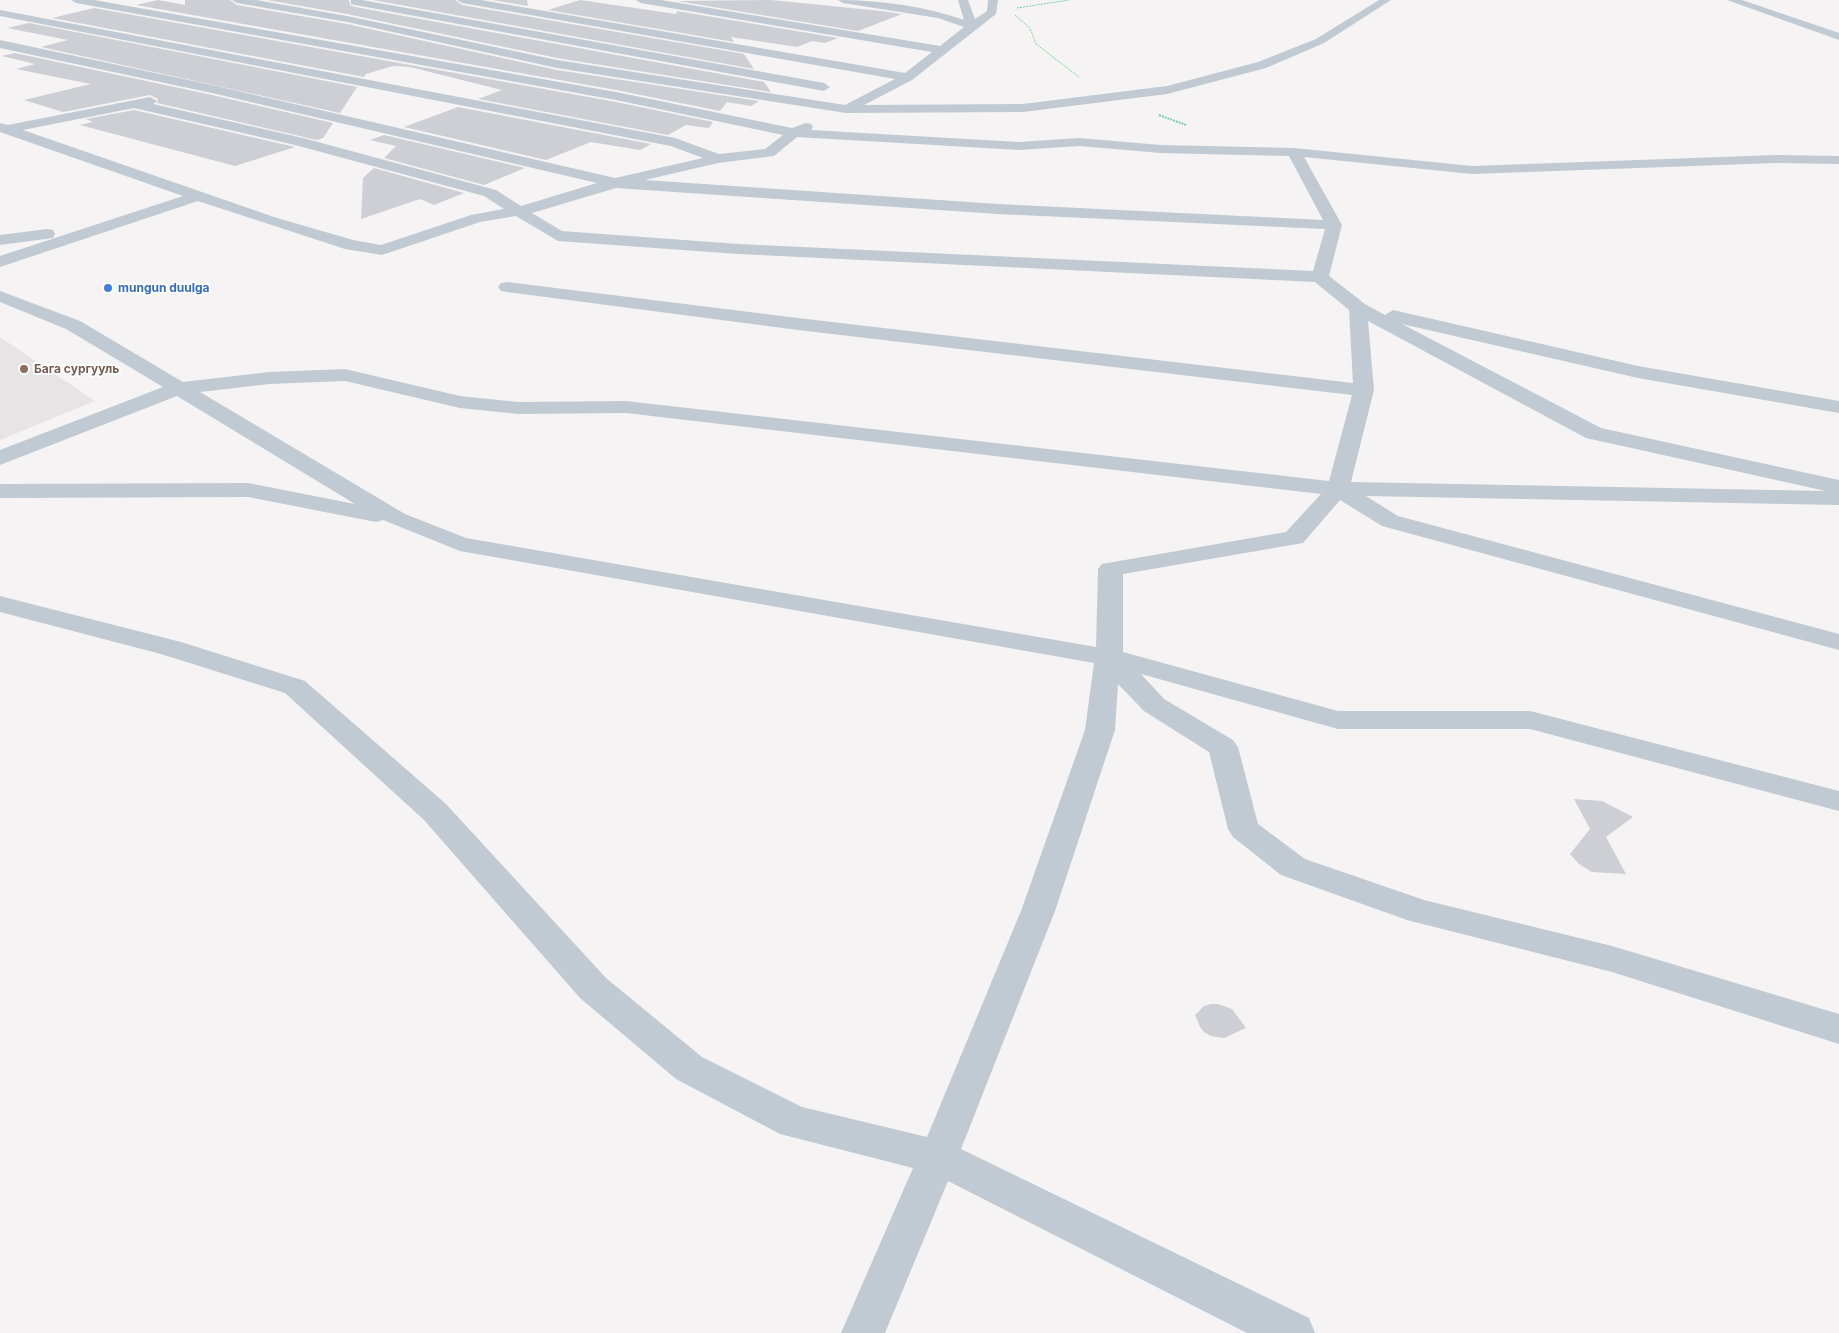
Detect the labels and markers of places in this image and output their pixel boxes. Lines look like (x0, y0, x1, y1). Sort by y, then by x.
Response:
place label: mungun duulga (118, 281, 210, 295)
marker: mungun duulga (102, 282, 114, 294)
place label: Бага сургууль (34, 362, 119, 376)
marker: Бага сургууль (18, 363, 30, 375)

